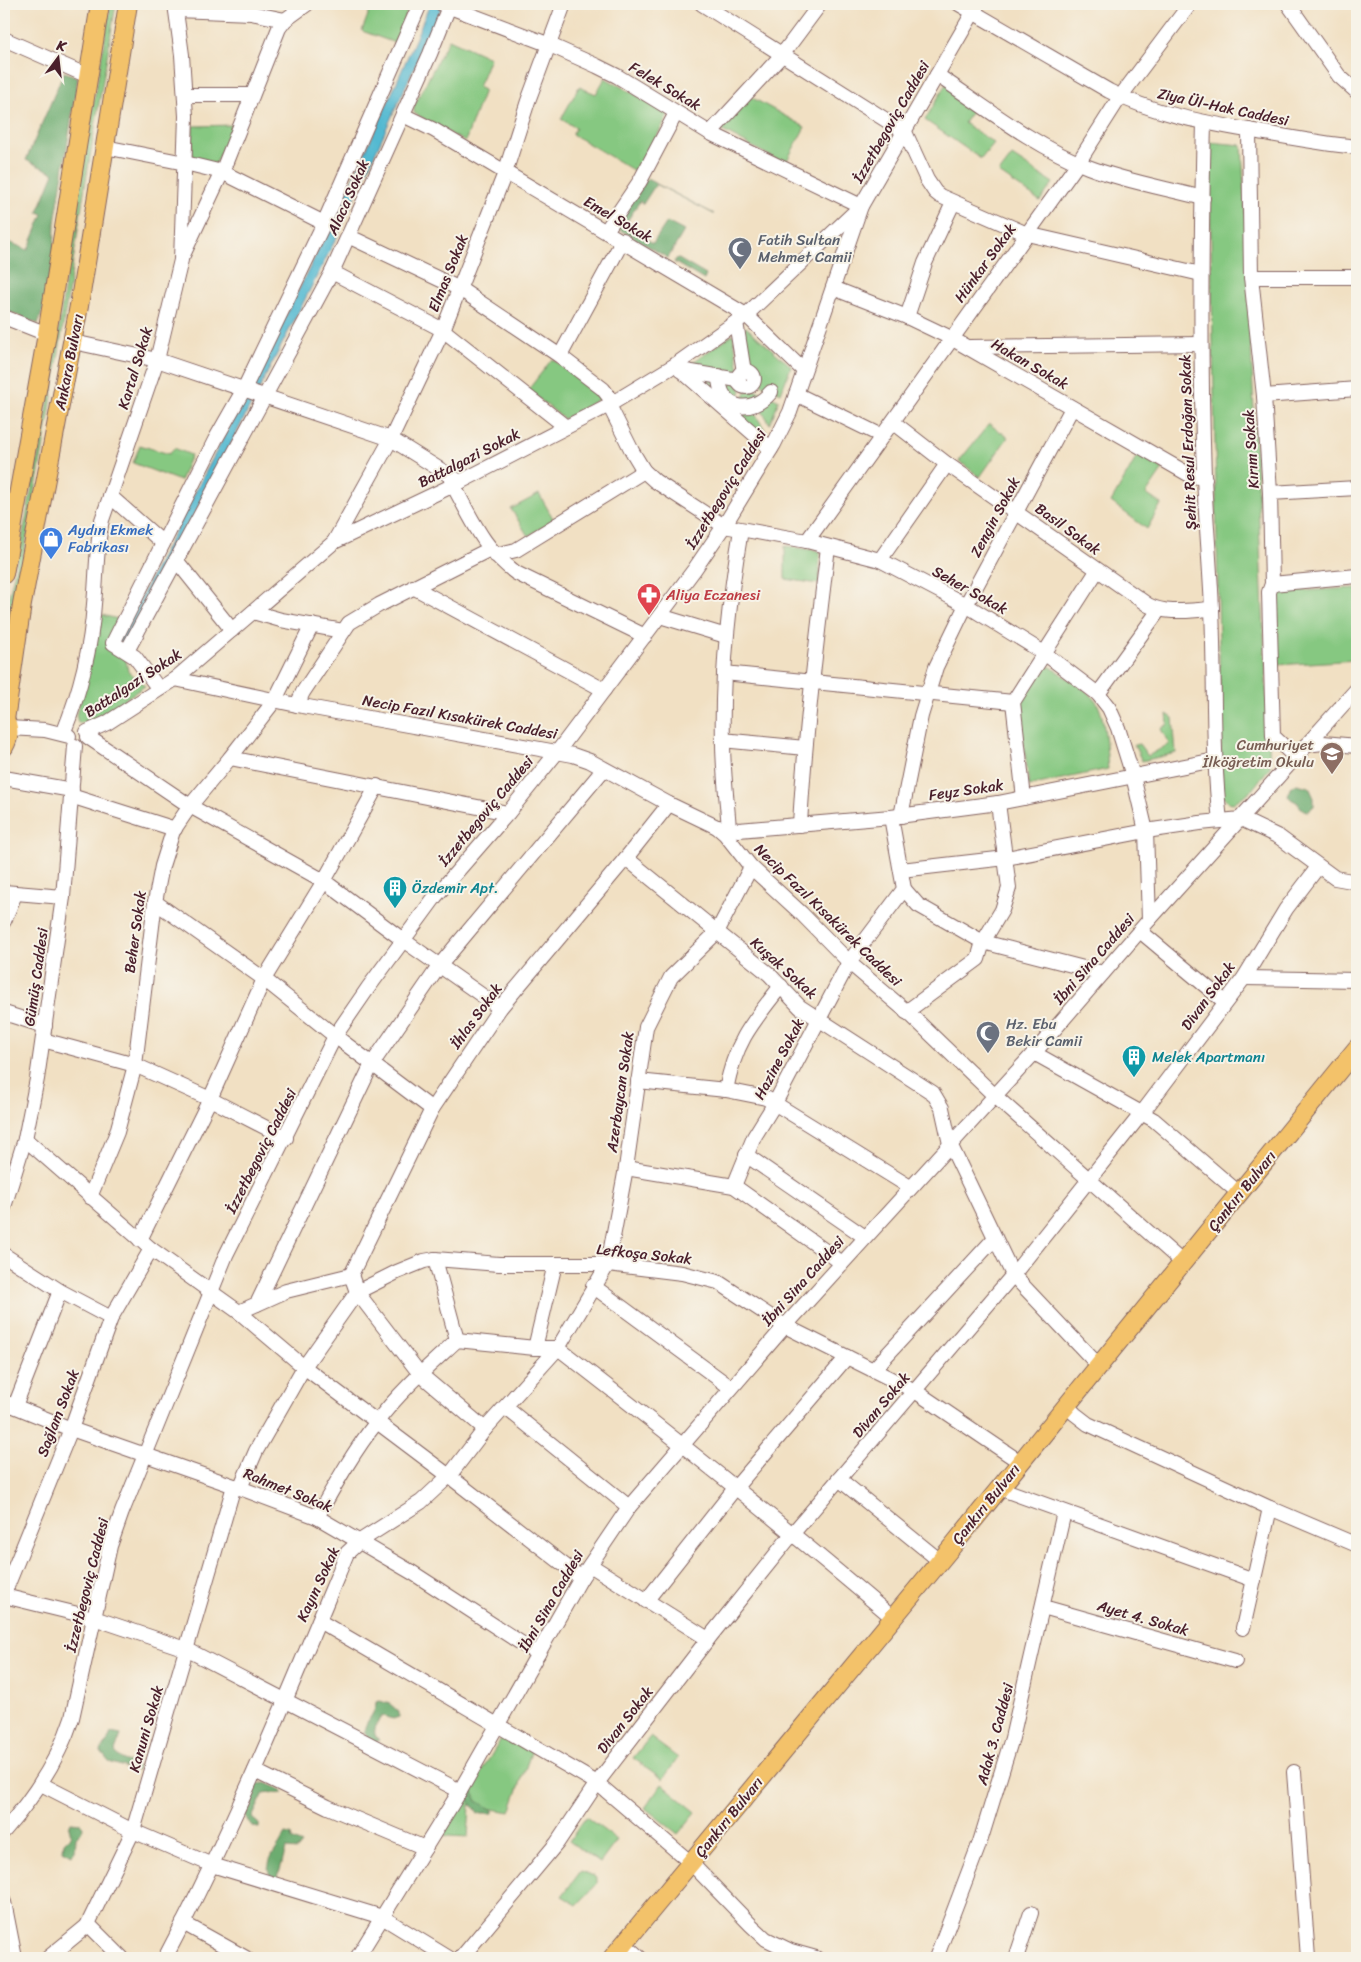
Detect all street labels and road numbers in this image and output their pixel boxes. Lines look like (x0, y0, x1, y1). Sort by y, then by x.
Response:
street label: Felek Sokak (624, 54, 707, 118)
street label: İzzetbegoviç Caddesi (845, 55, 937, 189)
street label: Ziya Ül-Hak Caddesi (1155, 80, 1292, 134)
street label: Alaca Sokak (319, 154, 377, 240)
street label: Emel Sokak (578, 189, 658, 250)
street label: Hünkar Sokak (947, 218, 1023, 308)
street label: Elmas Sokak (421, 230, 475, 316)
street label: Ankara Bulvarı (47, 312, 91, 413)
street label: Kartal Sokak (110, 323, 160, 413)
street label: Hakan Sokak (986, 331, 1075, 397)
street label: Şehit Resul Erdoğan Sokak (1172, 354, 1204, 530)
street label: Kırım Sokak (1235, 408, 1267, 490)
street label: Battalgazi Sokak (413, 421, 525, 495)
street label: İzzetbegoviç Caddesi (678, 423, 774, 555)
street label: Zengin Sokak (963, 472, 1027, 562)
street label: Basil Sokak (1029, 496, 1107, 563)
street label: Seher Sokak (927, 558, 1014, 622)
street label: Battalgazi Sokak (79, 642, 187, 724)
street label: Necip Fazıl Kısakürek Caddesi (360, 687, 560, 747)
street label: İzzetbegoviç Caddesi (431, 749, 541, 873)
street label: Feyz Sokak (927, 772, 1006, 808)
street label: Necip Fazıl Kısakürek Caddesi (748, 837, 909, 994)
street label: Beher Sokak (116, 888, 154, 975)
street label: İbni Sina Caddesi (1046, 907, 1142, 1011)
street label: Gümüş Caddesi (16, 925, 56, 1028)
street label: Kuşak Sokak (744, 930, 824, 1006)
street label: Divan Sokak (1174, 955, 1243, 1036)
street label: İhlas Sokak (443, 978, 509, 1055)
street label: Hazine Sokak (747, 1013, 812, 1104)
street label: Azerbaycan Sokak (599, 1030, 641, 1155)
street label: İzzetbegoviç Caddesi (218, 1083, 304, 1219)
street label: Çankırı Bulvarı (1201, 1145, 1283, 1237)
street label: İbni Sina Caddesi (754, 1229, 851, 1333)
street label: Lefkoşa Sokak (595, 1236, 693, 1272)
street label: Sağlam Sokak (29, 1364, 87, 1461)
street label: Divan Sokak (845, 1365, 917, 1444)
street label: Çankırı Bulvarı (945, 1458, 1027, 1550)
street label: Rahmet Sokak (240, 1460, 336, 1520)
street label: İzzetbegoviç Caddesi (57, 1514, 116, 1656)
street label: Kayın Sokak (289, 1542, 347, 1626)
street label: İbni Sina Caddesi (511, 1544, 591, 1658)
street label: Ayet 4. Sokak (1093, 1592, 1192, 1643)
street label: Adak 3. Caddesi (969, 1679, 1021, 1789)
street label: Divan Sokak (590, 1680, 660, 1759)
street label: Kanuni Sokak (121, 1681, 171, 1776)
street label: Çankırı Bulvarı (688, 1771, 770, 1863)

